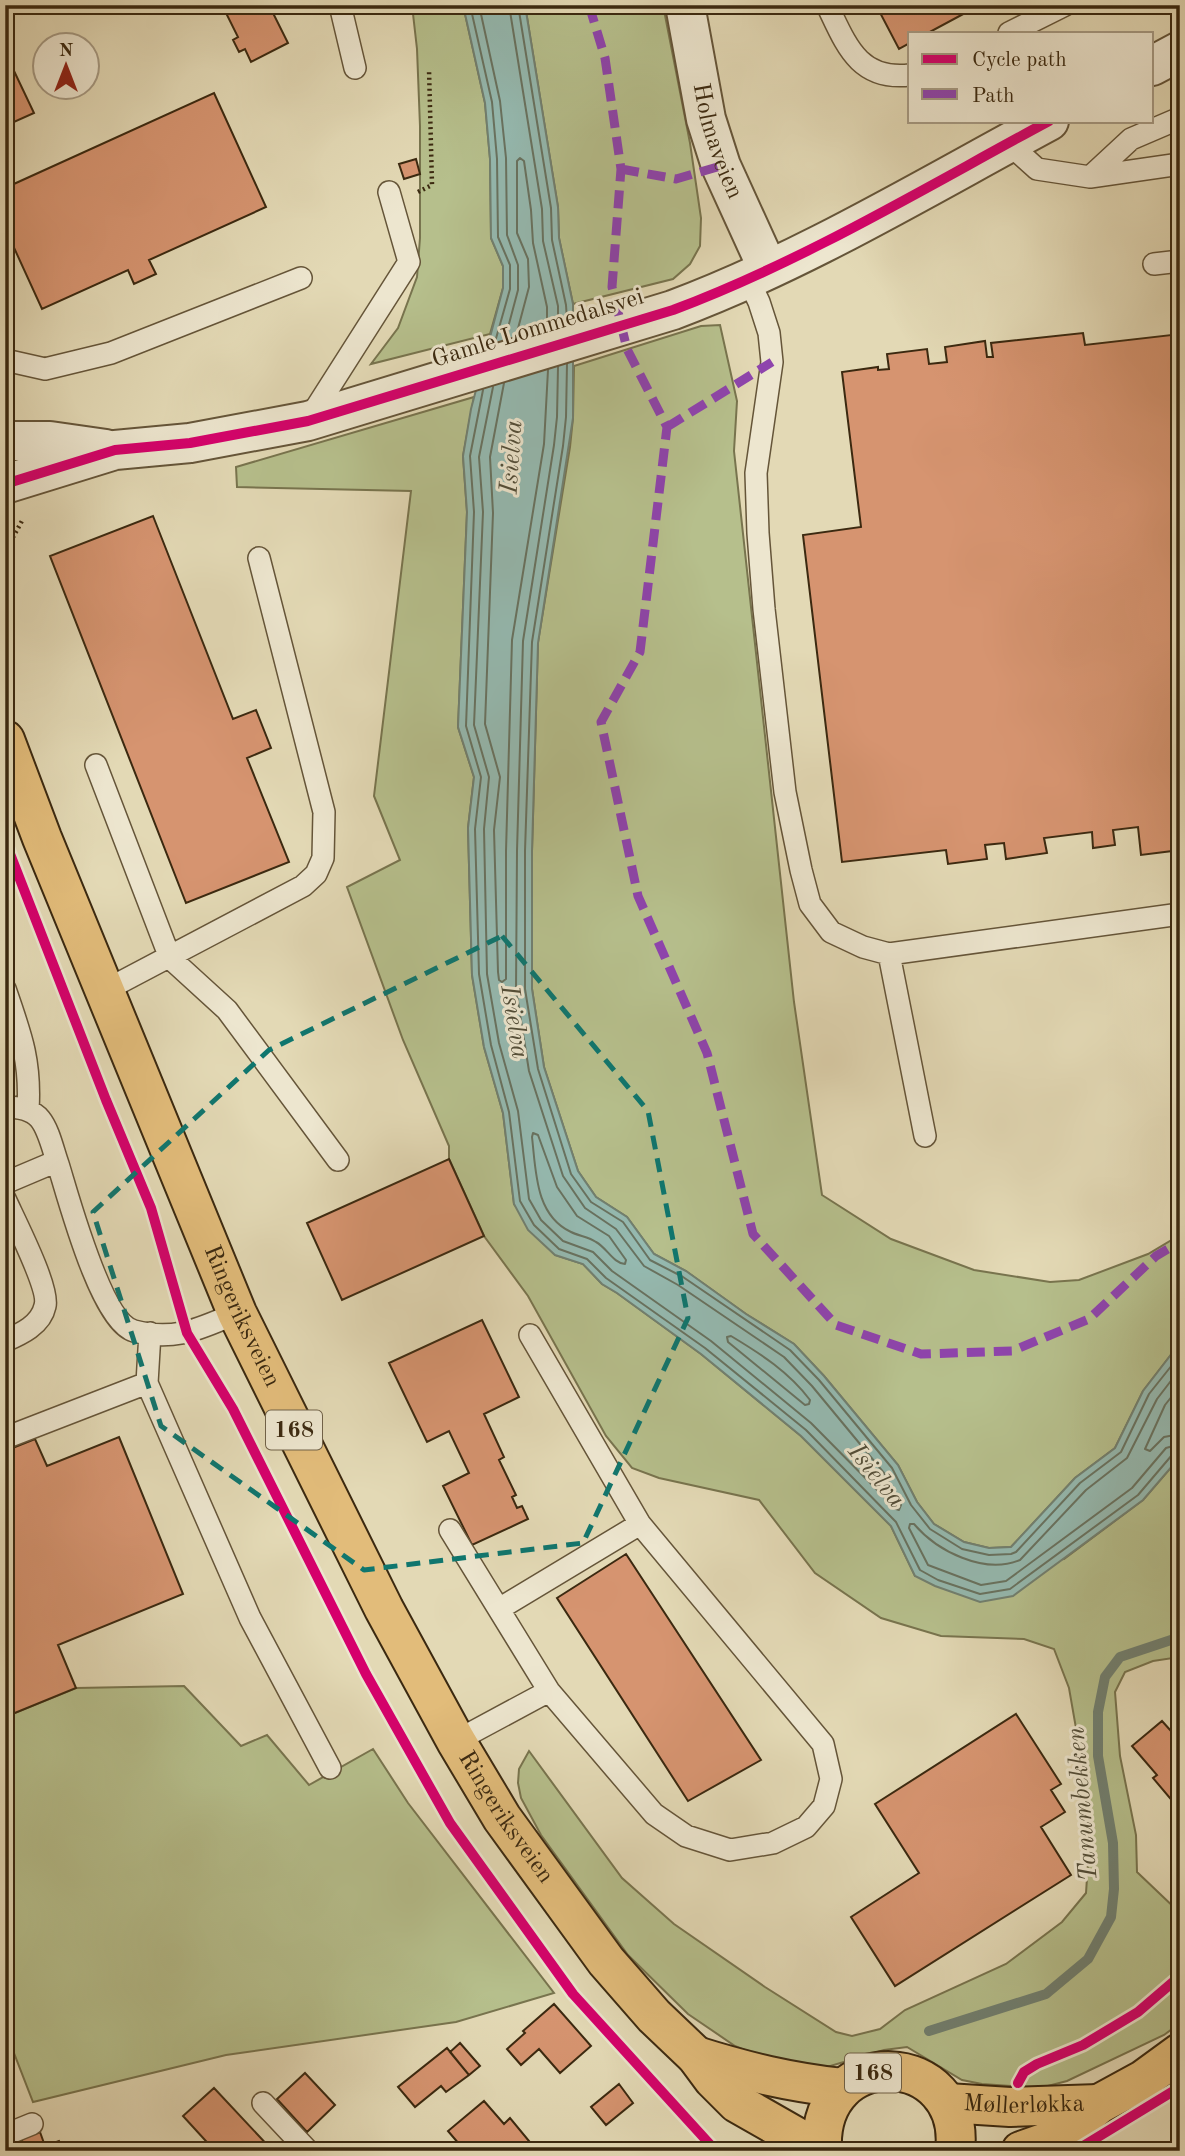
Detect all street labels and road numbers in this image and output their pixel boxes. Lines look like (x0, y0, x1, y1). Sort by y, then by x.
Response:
street label: Holmaveien (688, 81, 746, 203)
street label: Gamle Lommedalsvei (429, 285, 647, 373)
street label: Ringeriksveien (199, 1242, 284, 1391)
road number: 168 (266, 1410, 322, 1450)
street label: Ringeriksveien (453, 1747, 557, 1888)
road number: 168 (845, 2054, 901, 2092)
street label: Møllerløkka (963, 2092, 1085, 2119)

